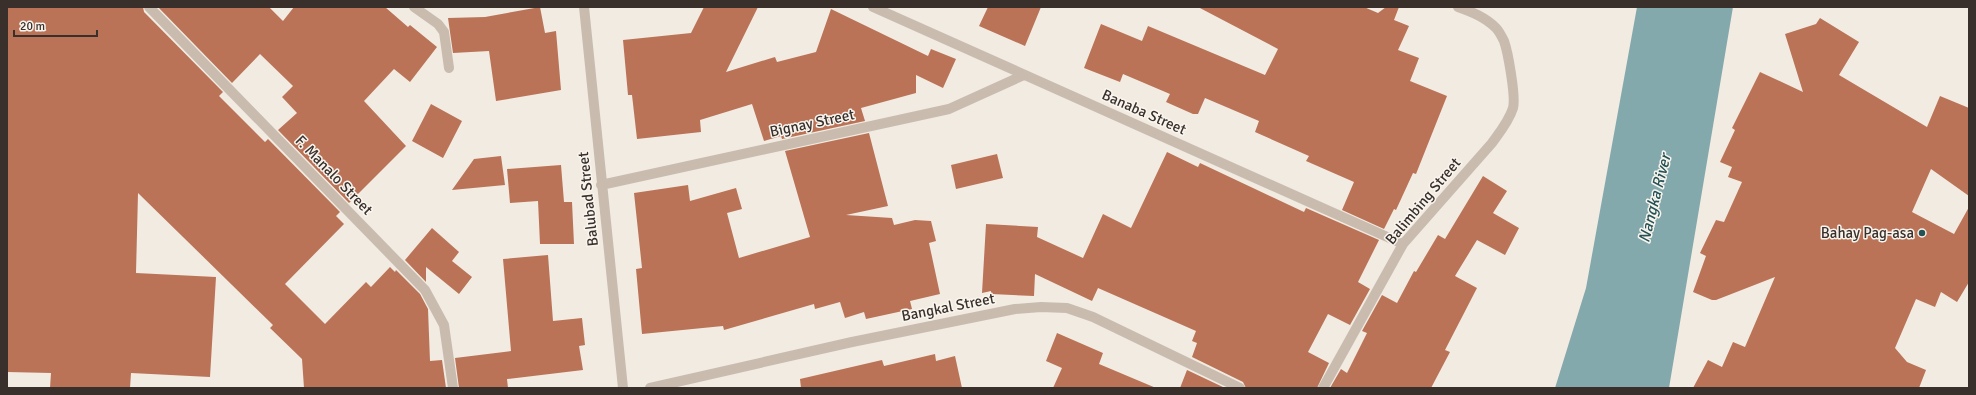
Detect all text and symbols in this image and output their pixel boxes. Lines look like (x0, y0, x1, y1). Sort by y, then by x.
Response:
scale bar (14, 12, 97, 38)
text: 20 m (20, 19, 45, 34)
street label: Banaba Street (1099, 85, 1189, 139)
street label: Bignay Street (768, 105, 856, 141)
street label: F. Manalo Street (292, 131, 376, 219)
water label: Nangka River (1634, 150, 1676, 245)
street label: Balubad Street (574, 151, 602, 247)
street label: Balimbing Street (1382, 154, 1464, 248)
place label: Bahay Pag-asa (1821, 224, 1914, 242)
marker: Bahay Pag-asa (1917, 228, 1927, 238)
street label: Bangkal Street (900, 289, 996, 325)

